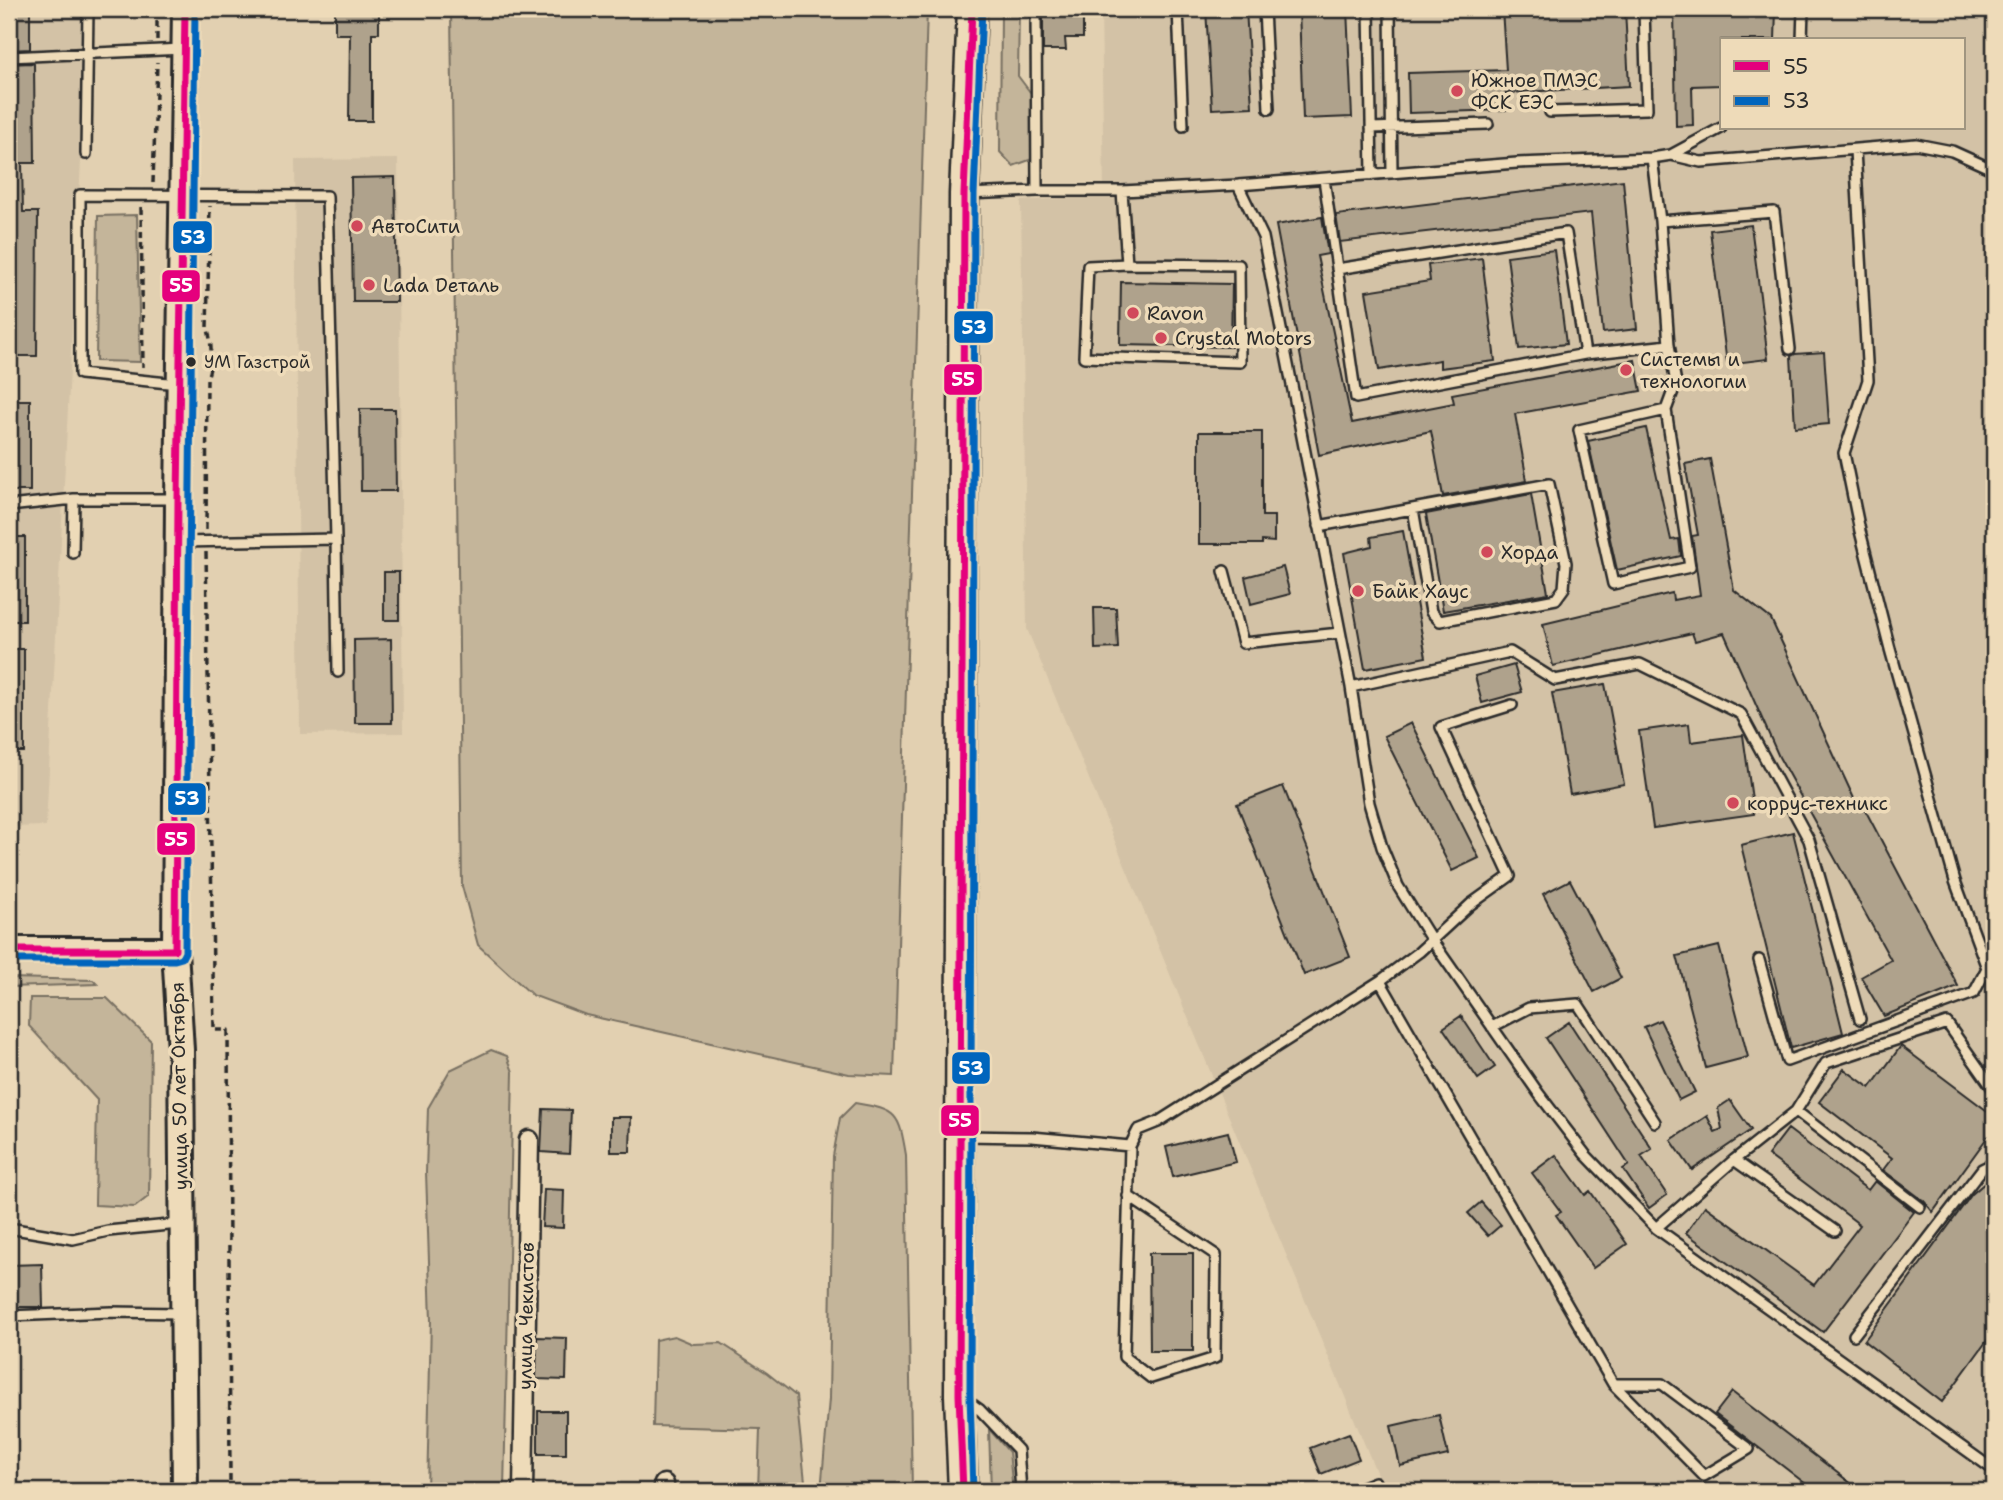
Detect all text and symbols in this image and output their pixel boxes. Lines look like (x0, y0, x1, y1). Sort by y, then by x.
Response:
legend (1720, 38, 1965, 130)
text: 55 (1783, 53, 1808, 81)
place label: Южное ПМЭС ФСК ЕЭС (1471, 68, 1598, 115)
marker: Южное ПМЭС ФСК ЕЭС (1449, 83, 1465, 99)
text: 53 (1783, 87, 1810, 115)
place label: АвтоСити (371, 214, 460, 239)
marker: АвтоСити (349, 218, 365, 234)
line badge: 53 (172, 220, 213, 254)
text: 53 (181, 225, 205, 250)
line badge: 55 (161, 269, 201, 303)
text: 55 (169, 273, 193, 298)
place label: Lada Dеталь (383, 273, 499, 298)
marker: Lada Dеталь (361, 277, 377, 293)
place label: Ravon (1147, 301, 1204, 326)
marker: Ravon (1125, 305, 1141, 321)
line badge: 53 (953, 310, 994, 344)
text: 53 (962, 315, 986, 340)
place label: Crystal Motors (1175, 326, 1312, 351)
marker: Crystal Motors (1153, 330, 1169, 346)
place label: Системы и технологии (1640, 347, 1747, 394)
place label: УМ Газстрой (204, 351, 310, 373)
marker: УМ Газстрой (184, 355, 198, 369)
marker: Системы и технологии (1618, 362, 1634, 378)
line badge: 55 (943, 363, 983, 396)
text: 55 (951, 367, 975, 392)
place label: Хорда (1501, 540, 1558, 565)
marker: Хорда (1479, 544, 1495, 560)
place label: Байк Хаус (1372, 579, 1469, 604)
marker: Байк Хаус (1350, 583, 1366, 599)
line badge: 53 (167, 782, 207, 816)
text: 53 (175, 786, 199, 811)
place label: коррус-техникс (1747, 791, 1888, 816)
marker: коррус-техникс (1725, 795, 1741, 811)
line badge: 55 (156, 822, 196, 856)
text: 55 (164, 827, 188, 852)
street label: улица 50 лет Октября (165, 982, 193, 1190)
line badge: 53 (951, 1051, 991, 1085)
text: 53 (959, 1056, 983, 1081)
line badge: 55 (940, 1104, 980, 1137)
text: 55 (948, 1108, 972, 1133)
street label: улица Чекистов (512, 1242, 540, 1390)

